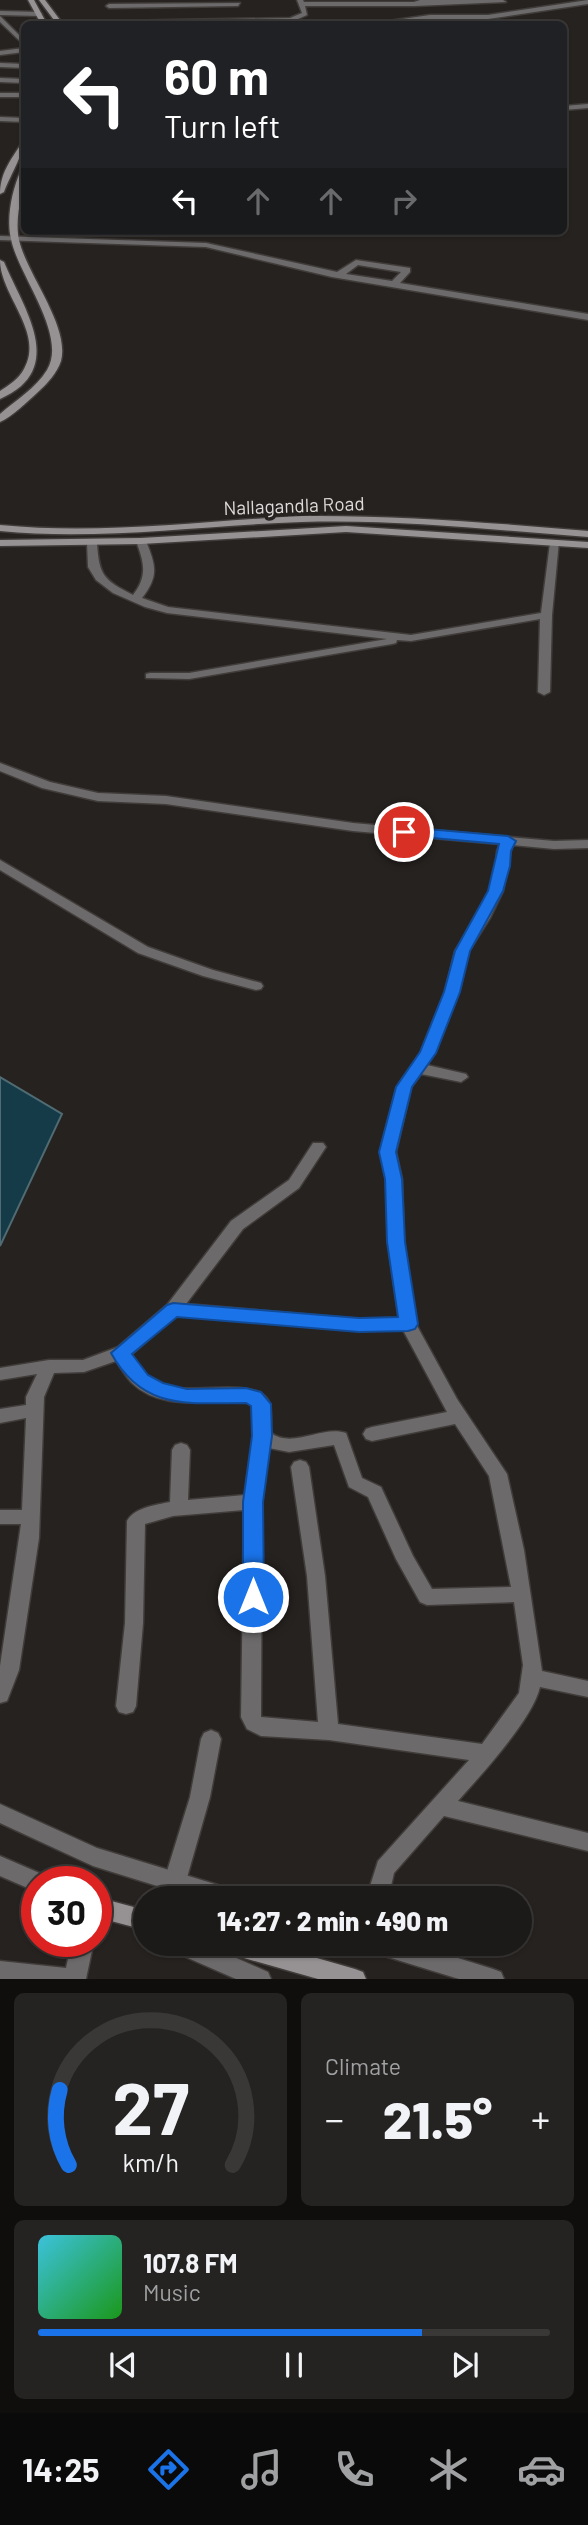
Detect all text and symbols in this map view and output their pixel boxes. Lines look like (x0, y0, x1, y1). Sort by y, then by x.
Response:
text: 60 m (164, 46, 269, 105)
icon: left (49, 49, 140, 140)
text: Turn left (164, 106, 281, 144)
icon: left (166, 182, 204, 220)
icon: ahead (239, 182, 277, 220)
icon: ahead (312, 182, 350, 220)
icon: right (385, 182, 423, 220)
street label: Nallagandla Road (223, 491, 365, 519)
pin (374, 802, 434, 862)
icon: arrive (385, 813, 423, 851)
position arrow (216, 1560, 290, 1634)
speed limit sign: 30 (21, 1866, 112, 1957)
text: 14:27 · 2 min · 490 m (217, 1905, 448, 1936)
text: Climate (325, 2052, 401, 2080)
text: 27 (112, 2063, 189, 2151)
text: 21.5° (383, 2087, 492, 2149)
text: − (325, 2095, 344, 2141)
text: + (531, 2095, 550, 2141)
text: km/h (122, 2147, 179, 2177)
text: 107.8 FM (143, 2247, 238, 2278)
text: Music (143, 2278, 201, 2306)
icon: previous (104, 2346, 142, 2384)
icon: pause (275, 2346, 313, 2384)
icon: next (446, 2346, 484, 2384)
icon: directions (144, 2445, 193, 2494)
icon: music (237, 2445, 286, 2494)
icon: phone (330, 2445, 379, 2494)
icon: climate (424, 2445, 473, 2494)
icon: car (517, 2445, 566, 2494)
text: 14:25 (22, 2450, 100, 2488)

